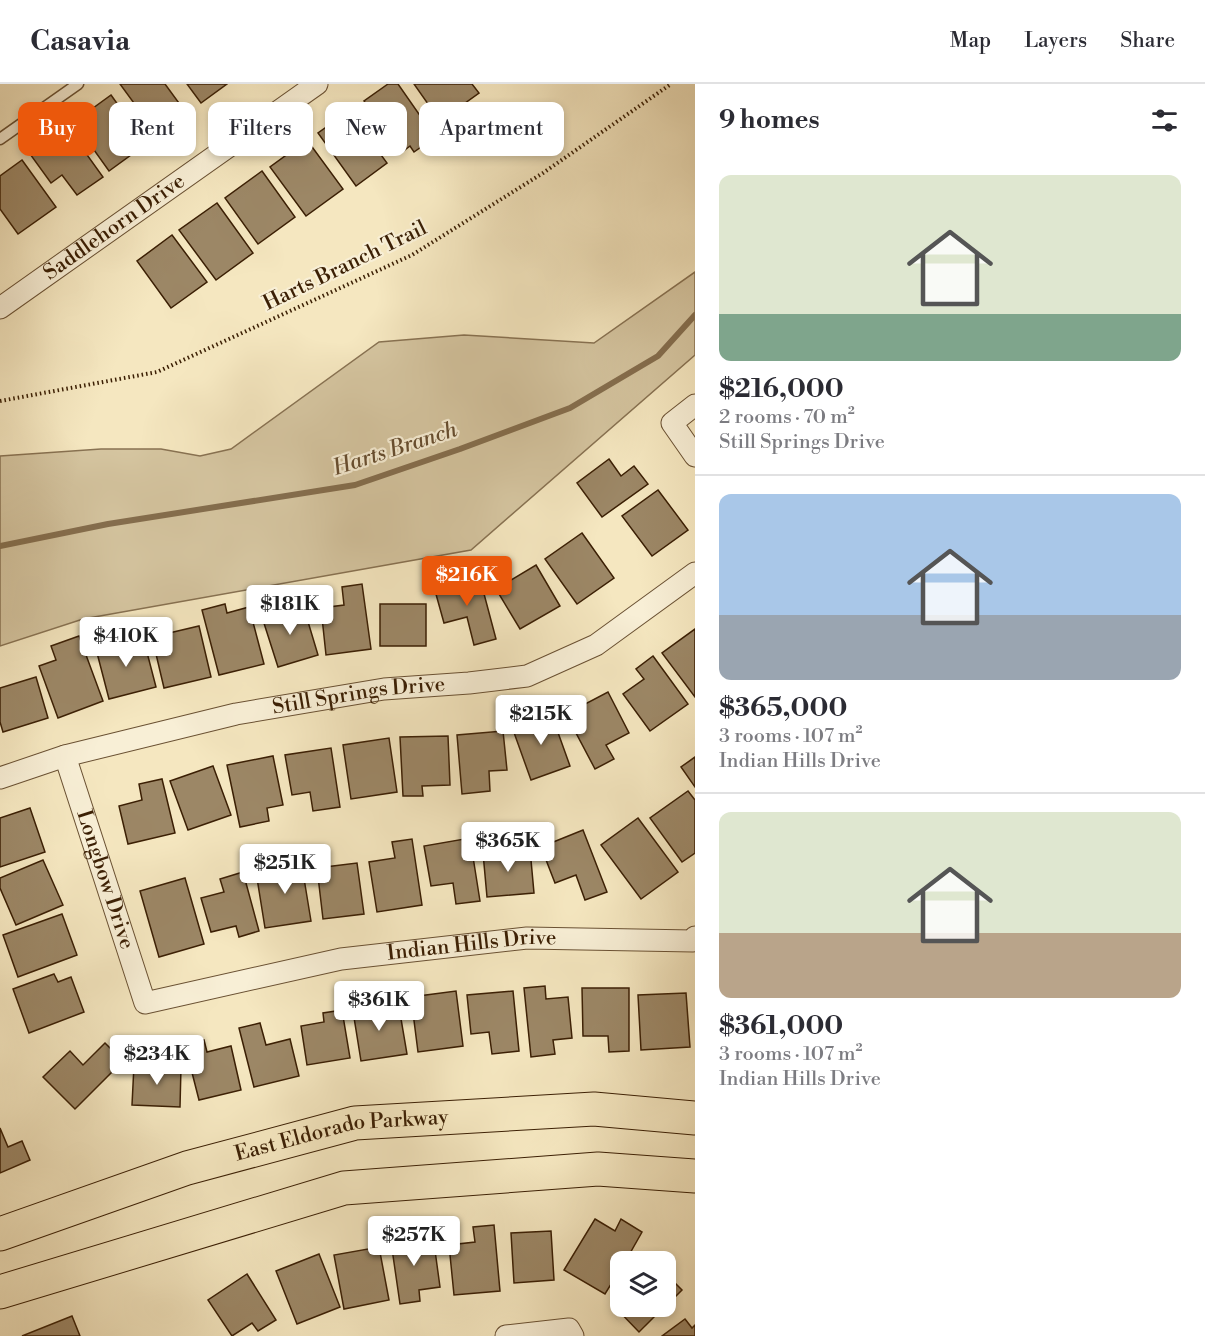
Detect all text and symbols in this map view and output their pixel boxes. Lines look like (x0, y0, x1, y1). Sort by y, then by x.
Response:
text: Casavia (30, 24, 130, 59)
text: Map (950, 28, 991, 54)
text: Layers (1024, 28, 1087, 54)
text: Share (1120, 28, 1175, 54)
chip: Buy (18, 102, 97, 156)
chip: Rent (109, 102, 196, 156)
chip: Filters (208, 102, 313, 156)
chip: New (325, 102, 407, 156)
chip: Apartment (419, 102, 564, 156)
text: 9 homes (719, 104, 820, 136)
icon: filters (1148, 104, 1181, 137)
street label: Saddlehorn Drive (38, 168, 190, 286)
icon: home (896, 214, 1004, 322)
street label: Harts Branch Trail (259, 215, 431, 317)
text: $216,000 (719, 373, 844, 405)
text: 2 rooms · 70 m² (719, 405, 855, 430)
water label: Harts Branch (328, 416, 461, 482)
text: Still Springs Drive (719, 430, 885, 455)
icon: home (896, 533, 1004, 641)
pin: $216K (425, 556, 509, 607)
text: $216K (436, 563, 498, 588)
pin: $181K (248, 585, 332, 636)
text: $181K (260, 592, 320, 617)
pin: $410K (84, 617, 168, 668)
text: $410K (94, 624, 158, 649)
street label: Still Springs Drive (270, 672, 446, 721)
text: $365,000 (719, 692, 847, 724)
pin: $215K (499, 695, 583, 746)
text: $215K (510, 702, 572, 727)
text: 3 rooms · 107 m² (719, 724, 863, 749)
text: Indian Hills Drive (719, 749, 881, 774)
street label: Longbow Drive (70, 807, 140, 953)
pin: $365K (466, 822, 550, 873)
text: $365K (475, 829, 541, 854)
pin: $251K (243, 844, 327, 895)
text: $251K (254, 851, 316, 876)
icon: home (896, 851, 1004, 959)
street label: Indian Hills Drive (386, 925, 557, 967)
pin: $361K (337, 981, 421, 1032)
text: $361K (348, 988, 410, 1013)
text: $361,000 (719, 1010, 843, 1042)
pin: $234K (115, 1035, 199, 1086)
text: $234K (124, 1042, 190, 1067)
text: 3 rooms · 107 m² (719, 1042, 863, 1067)
text: Indian Hills Drive (719, 1067, 881, 1092)
street label: East Eldorado Parkway (232, 1105, 450, 1168)
pin: $257K (372, 1216, 456, 1267)
text: $257K (382, 1223, 446, 1248)
map controls (610, 1251, 676, 1317)
button: layers (610, 1251, 676, 1317)

